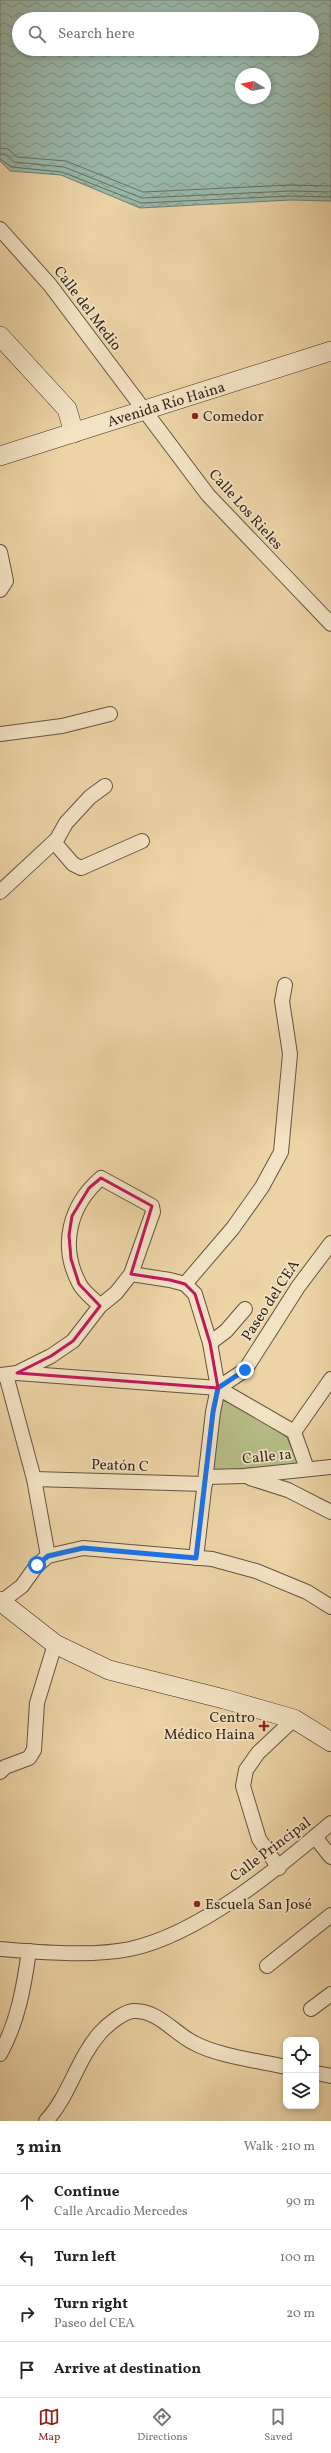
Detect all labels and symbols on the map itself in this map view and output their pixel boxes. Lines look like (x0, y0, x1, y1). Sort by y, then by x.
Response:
north arrow (235, 68, 271, 104)
street label: Calle del Medio (48, 262, 126, 356)
street label: Avenida Río Haina (105, 377, 228, 433)
place label: Comedor (203, 407, 264, 428)
marker: Comedor (190, 411, 200, 421)
street label: Calle Los Rieles (203, 465, 287, 555)
street label: Paseo del CEA (237, 1256, 306, 1346)
route end (236, 1361, 254, 1379)
street label: Calle 1a (241, 1444, 293, 1471)
street label: Peatón C (91, 1455, 149, 1478)
route start (28, 1556, 46, 1574)
place label: Centro Médico Haina (164, 1708, 255, 1746)
marker: Centro Médico Haina (258, 1720, 270, 1732)
street label: Calle Principal (226, 1813, 316, 1888)
place label: Escuela San José (205, 1895, 312, 1916)
marker: Escuela San José (192, 1899, 202, 1909)

